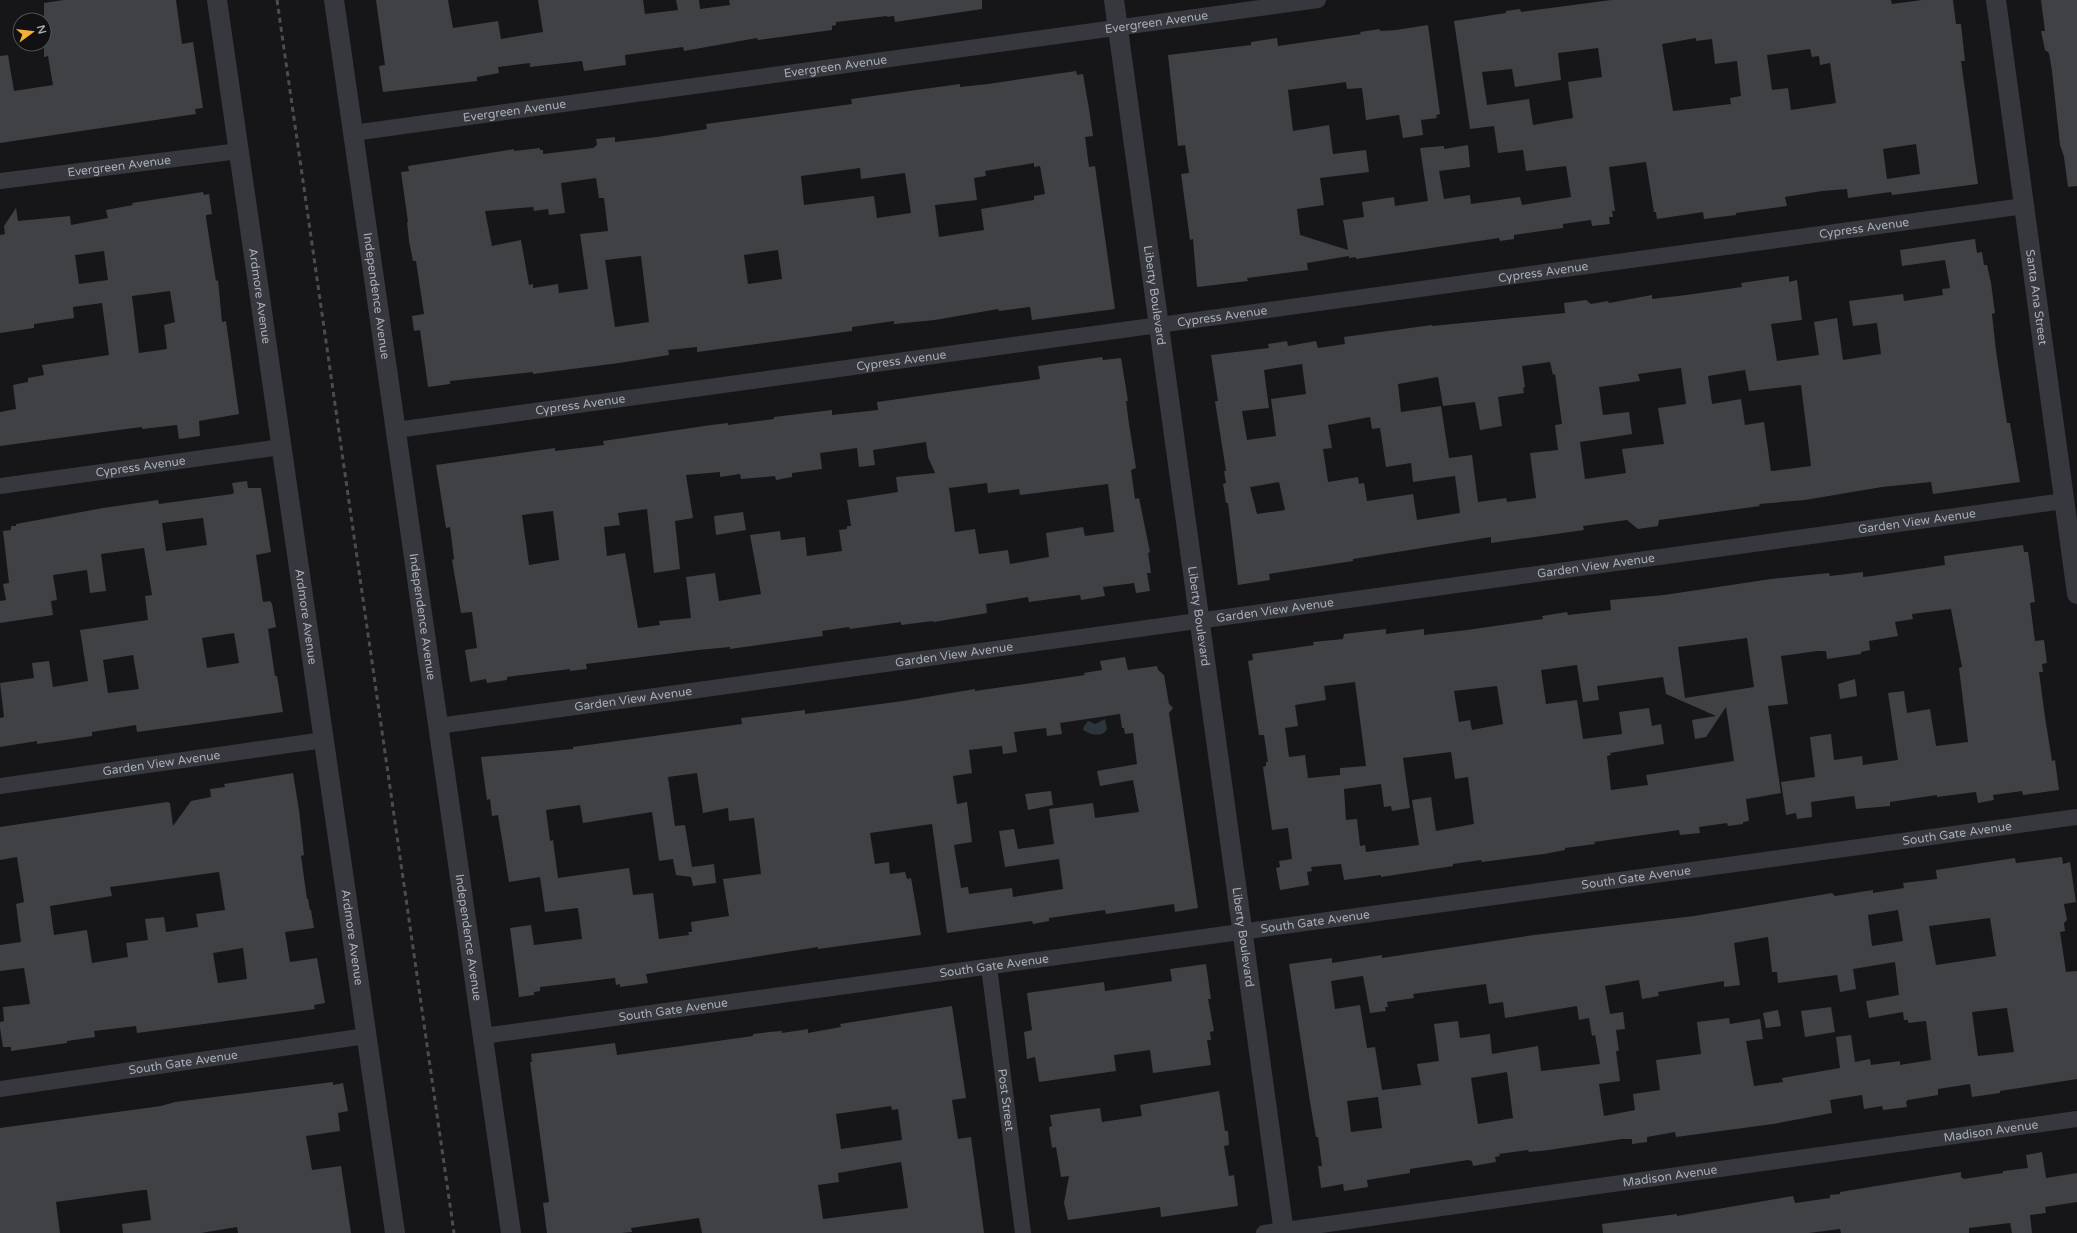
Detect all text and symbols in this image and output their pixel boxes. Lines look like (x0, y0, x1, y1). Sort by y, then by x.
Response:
street label: Evergreen Avenue (1104, 8, 1209, 36)
north arrow (12, 12, 52, 52)
text: N (34, 24, 49, 35)
street label: Evergreen Avenue (783, 52, 888, 81)
street label: Evergreen Avenue (462, 97, 567, 125)
street label: Evergreen Avenue (67, 153, 172, 179)
street label: Cypress Avenue (1818, 215, 1910, 241)
street label: Independence Avenue (360, 232, 393, 360)
street label: Liberty Boulevard (1141, 244, 1169, 346)
street label: Ardmore Avenue (246, 247, 274, 345)
street label: Santa Ana Street (2023, 249, 2050, 346)
street label: Cypress Avenue (1497, 259, 1589, 285)
street label: Cypress Avenue (1176, 303, 1268, 329)
street label: Cypress Avenue (855, 347, 947, 374)
street label: Cypress Avenue (534, 392, 626, 418)
street label: Cypress Avenue (95, 453, 187, 480)
street label: Garden View Avenue (1857, 506, 1977, 536)
street label: Garden View Avenue (1536, 551, 1656, 581)
street label: Independence Avenue (407, 553, 439, 681)
street label: Liberty Boulevard (1185, 565, 1213, 667)
street label: Ardmore Avenue (292, 568, 320, 666)
street label: Garden View Avenue (1215, 595, 1335, 625)
street label: Garden View Avenue (894, 639, 1014, 670)
street label: Garden View Avenue (573, 684, 693, 714)
street label: Garden View Avenue (102, 748, 221, 778)
street label: South Gate Avenue (1902, 819, 2013, 848)
street label: South Gate Avenue (1581, 863, 1692, 892)
street label: Independence Avenue (453, 873, 485, 1002)
street label: Liberty Boulevard (1229, 886, 1257, 988)
street label: Ardmore Avenue (338, 889, 366, 986)
street label: South Gate Avenue (1260, 907, 1371, 936)
street label: South Gate Avenue (939, 951, 1050, 980)
street label: South Gate Avenue (618, 995, 729, 1024)
street label: South Gate Avenue (128, 1048, 239, 1077)
street label: Post Street (995, 1068, 1017, 1132)
street label: Madison Avenue (1943, 1117, 2039, 1145)
street label: Madison Avenue (1622, 1162, 1718, 1190)

